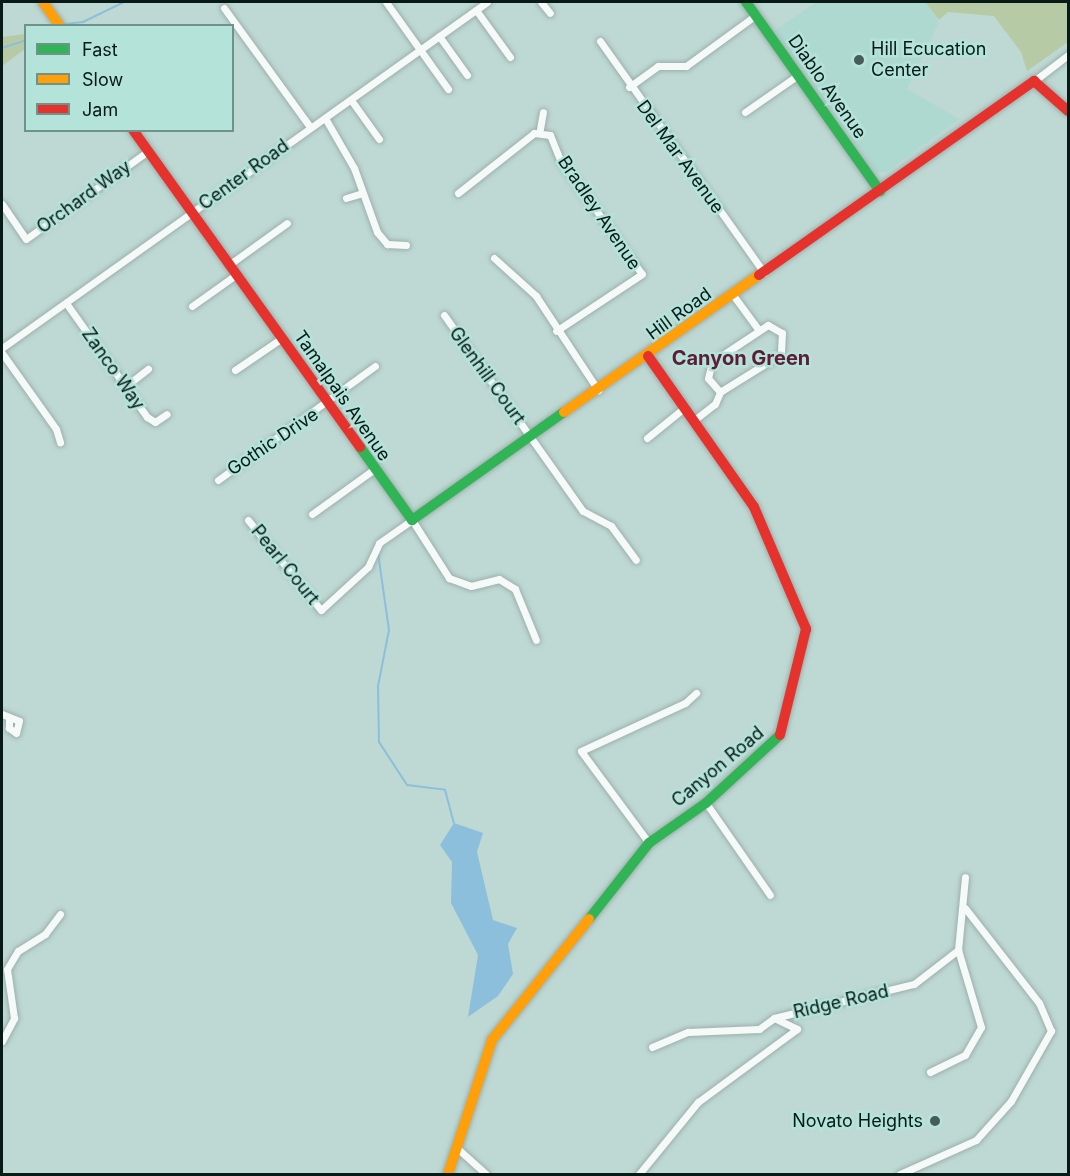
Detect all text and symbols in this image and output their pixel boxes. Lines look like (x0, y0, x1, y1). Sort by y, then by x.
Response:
legend (24, 24, 234, 132)
street label: Diablo Avenue (783, 31, 871, 143)
text: Fast (82, 39, 118, 60)
place label: Hill Ecucation Center (871, 39, 987, 82)
marker: Hill Ecucation Center (852, 53, 866, 67)
text: Slow (82, 69, 123, 90)
street label: Del Mar Avenue (632, 96, 728, 218)
text: Jam (82, 99, 118, 120)
street label: Center Road (195, 135, 293, 215)
street label: Bradley Avenue (553, 152, 645, 274)
street label: Orchard Way (33, 156, 135, 238)
street label: Hill Road (642, 283, 716, 345)
street label: Glenhill Court (444, 323, 530, 429)
street label: Zanco Way (77, 324, 149, 414)
street label: Tamalpais Avenue (289, 327, 395, 465)
district label: Canyon Green (672, 346, 810, 370)
street label: Gothic Drive (223, 404, 323, 480)
street label: Pearl Court (246, 521, 324, 609)
street label: Canyon Road (668, 722, 768, 812)
street label: Ridge Road (791, 981, 891, 1023)
place label: Novato Heights (792, 1110, 923, 1132)
marker: Novato Heights (928, 1114, 942, 1128)

